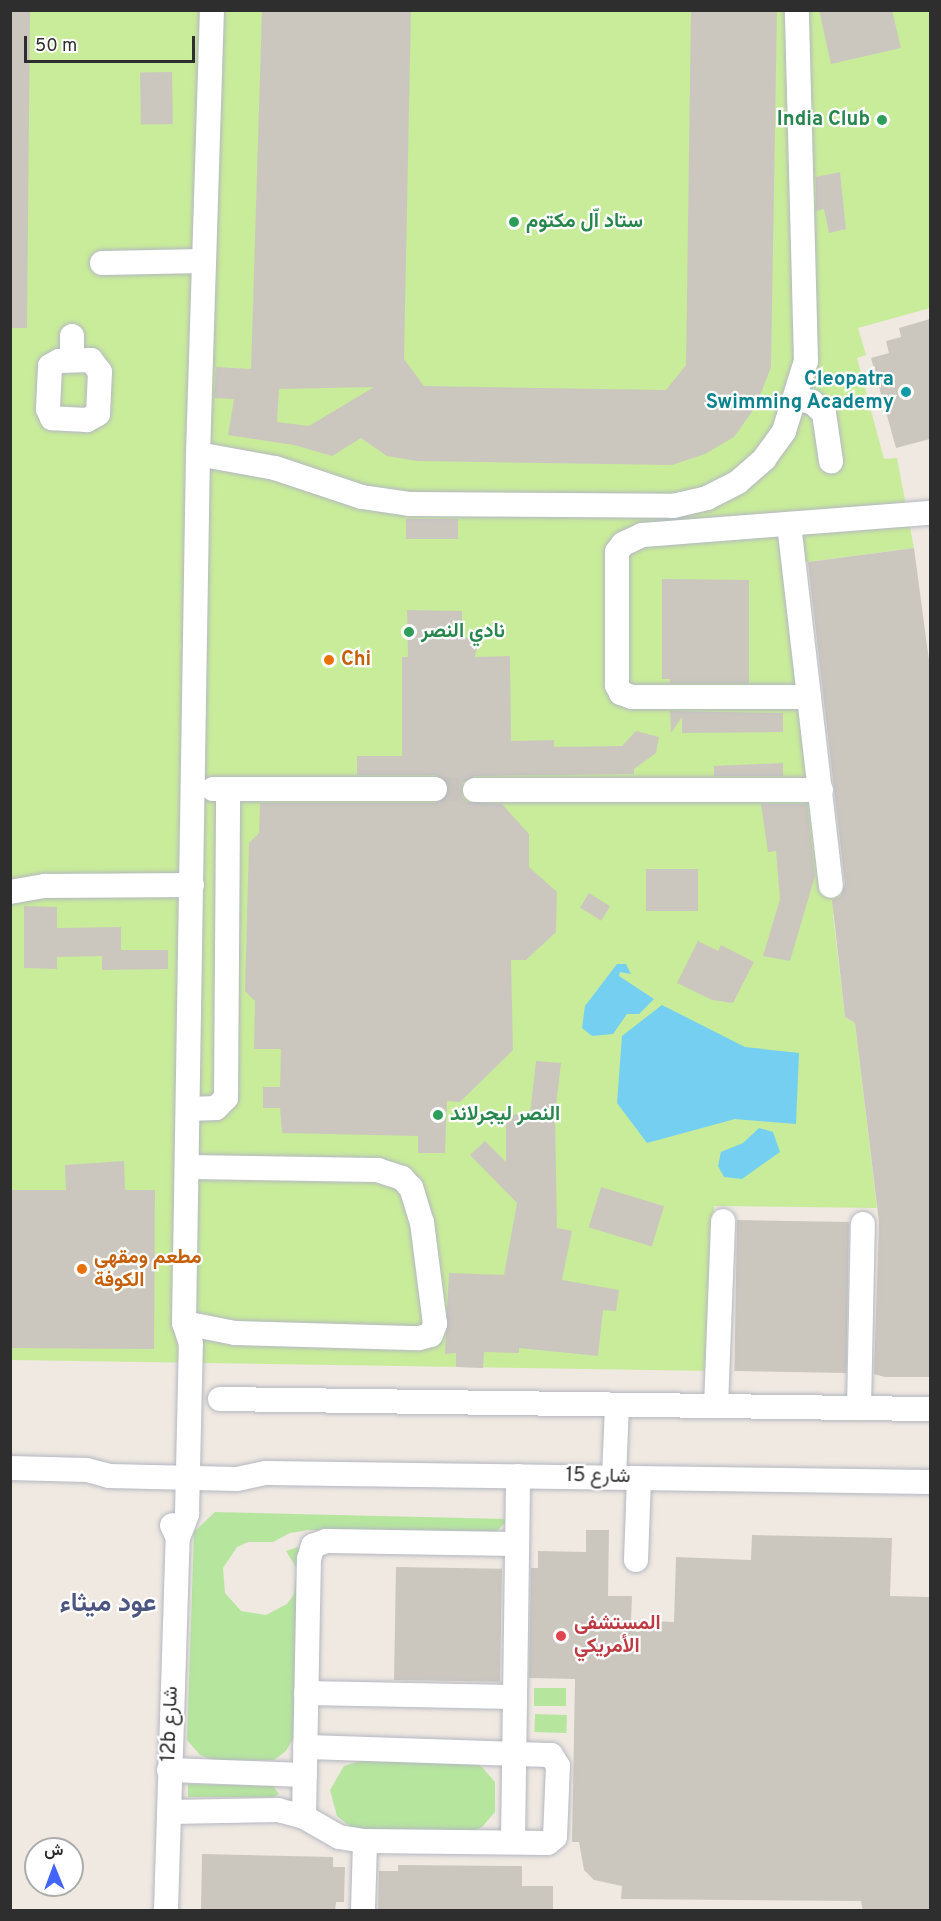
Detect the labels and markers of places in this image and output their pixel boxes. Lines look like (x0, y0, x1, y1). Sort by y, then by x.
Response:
place label: India Club (777, 108, 870, 132)
marker: India Club (875, 113, 889, 127)
place label: ستاد اّل مكتوم (526, 210, 643, 234)
marker: ستاد اّل مكتوم (507, 215, 521, 229)
place label: Cleopatra Swimming Academy (705, 368, 894, 415)
marker: Cleopatra Swimming Academy (899, 385, 913, 399)
place label: نادي النصر (421, 620, 505, 644)
marker: نادي النصر (402, 625, 416, 639)
place label: Chi (341, 648, 371, 672)
marker: Chi (322, 653, 336, 667)
place label: النصر ليجرلاند (450, 1103, 560, 1127)
marker: النصر ليجرلاند (431, 1108, 445, 1122)
place label: مطعم ومقهى الكوفة (94, 1246, 202, 1293)
marker: مطعم ومقهى الكوفة (75, 1262, 89, 1276)
place label: المستشفى الأمريكي (574, 1612, 661, 1659)
marker: المستشفى الأمريكي (552, 1627, 570, 1645)

